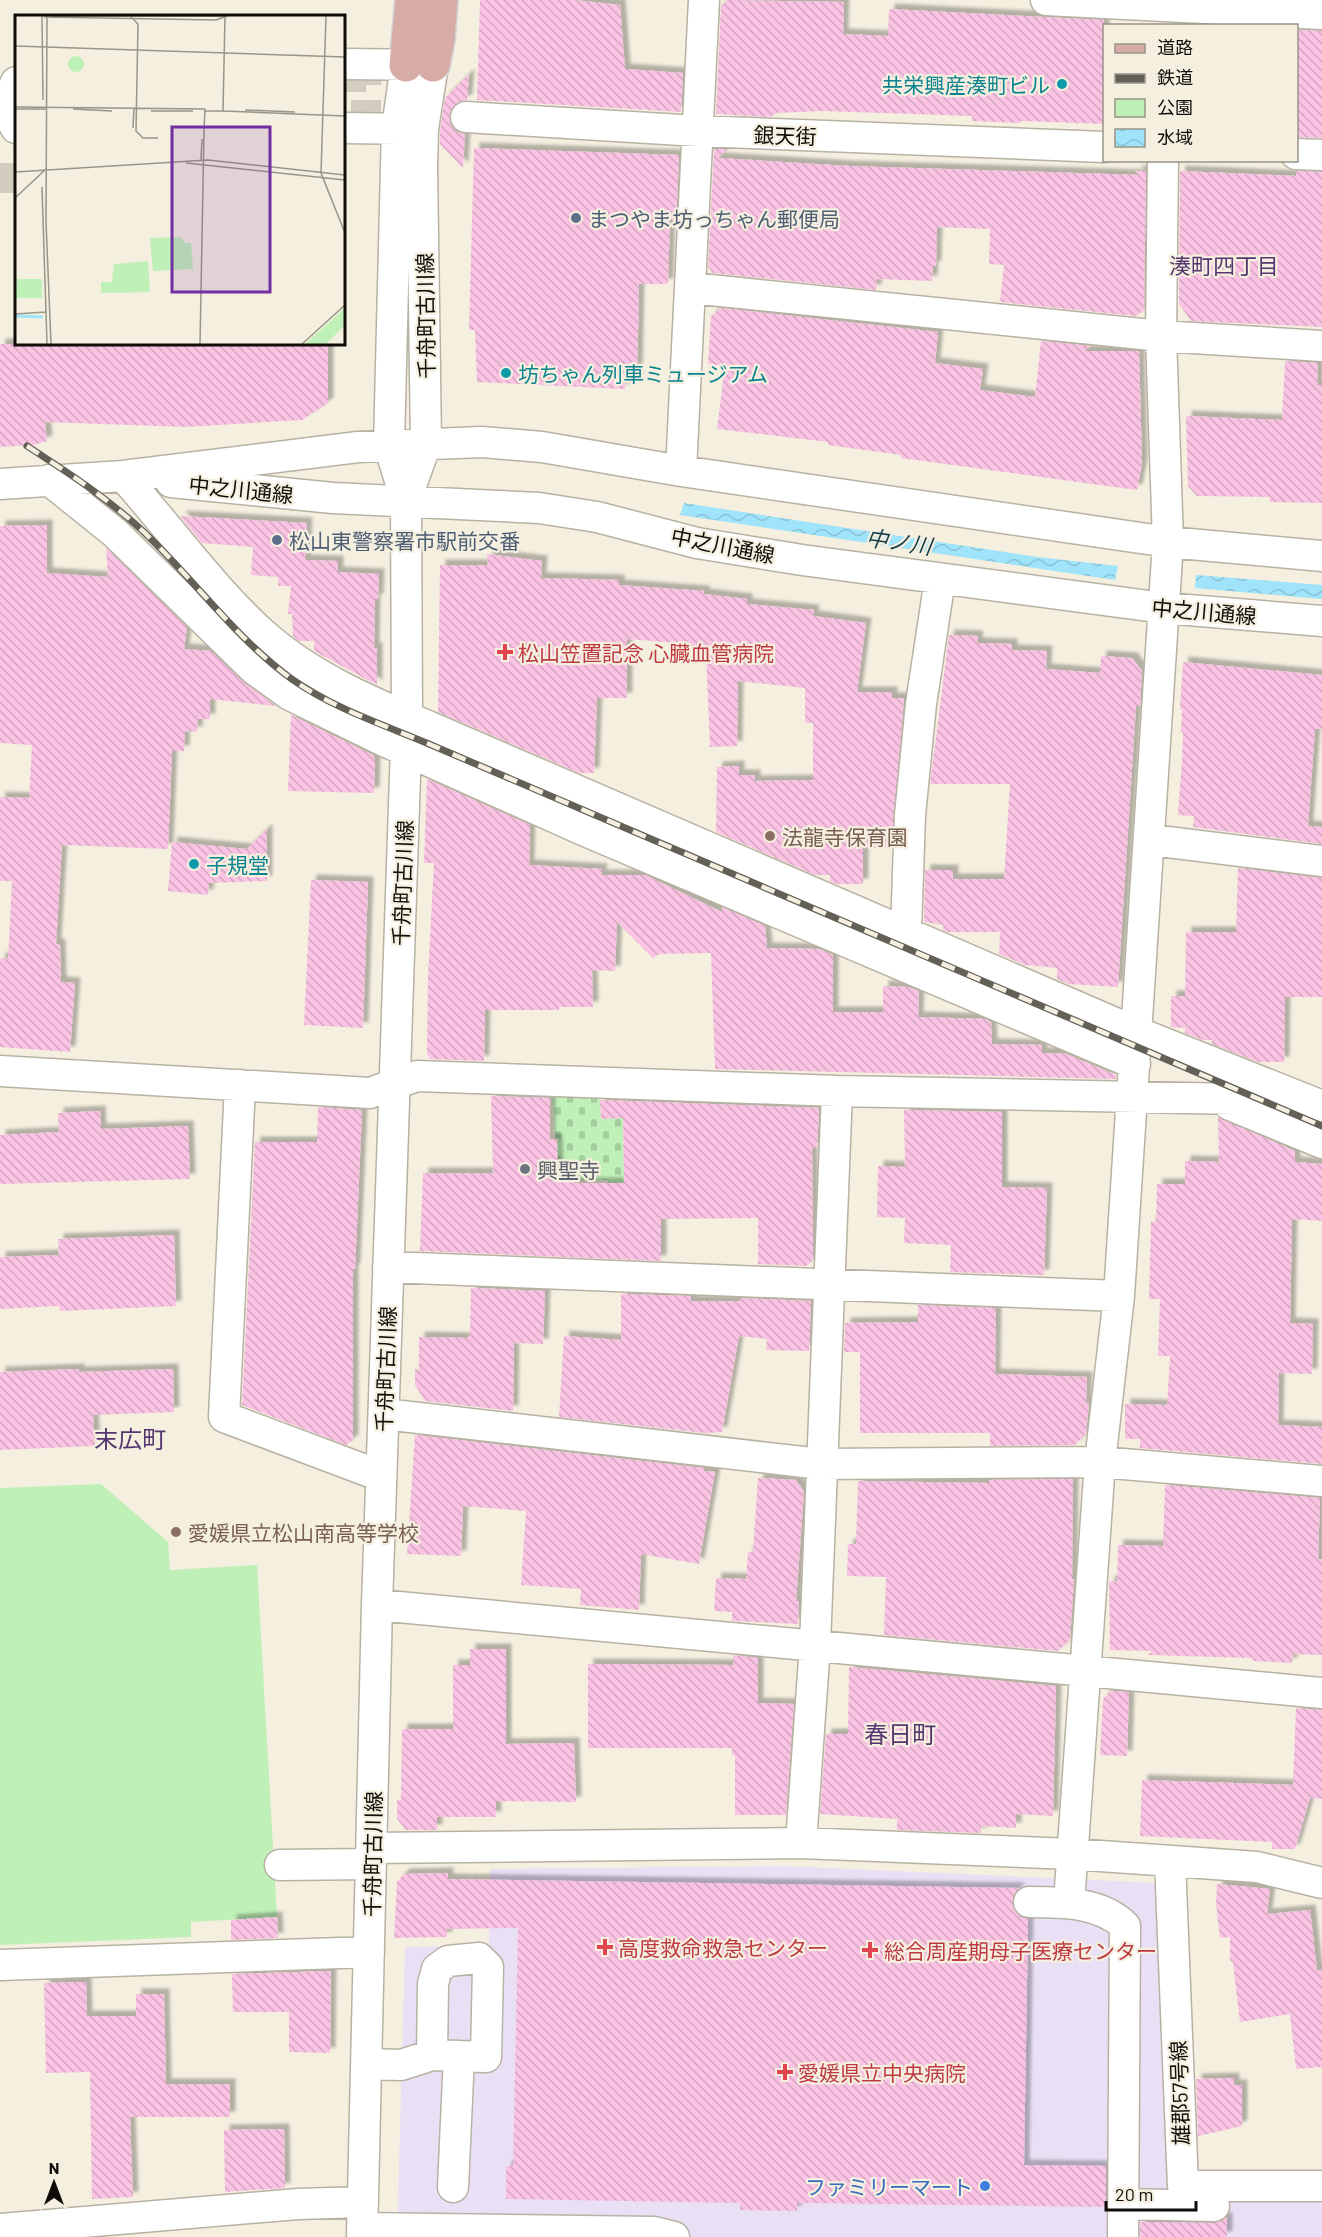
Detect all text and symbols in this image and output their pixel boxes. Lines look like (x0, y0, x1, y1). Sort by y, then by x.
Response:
inset map (15, 15, 345, 345)
legend (1103, 24, 1298, 162)
text: 道路 (1157, 36, 1193, 58)
text: 鉄道 (1157, 66, 1193, 88)
place label: 共栄興産湊町ビル (882, 72, 1050, 97)
marker: 共栄興産湊町ビル (1055, 77, 1069, 91)
text: 公園 (1157, 96, 1193, 118)
street label: 銀天街 (753, 121, 817, 149)
text: 水域 (1157, 126, 1193, 148)
place label: まつやま坊っちゃん郵便局 (588, 206, 840, 231)
marker: まつやま坊っちゃん郵便局 (569, 211, 583, 225)
district label: 湊町四丁目 (1169, 252, 1279, 278)
street label: 千舟町古川線 (411, 253, 439, 379)
place label: 坊ちゃん列車ミュージアム (518, 361, 768, 386)
marker: 坊ちゃん列車ミュージアム (499, 366, 513, 380)
street label: 中之川通線 (187, 471, 295, 507)
street label: 中之川通線 (669, 523, 777, 567)
water label: 中ノ川 (865, 524, 935, 559)
place label: 松山東警察署市駅前交番 (289, 528, 520, 553)
marker: 松山東警察署市駅前交番 (270, 533, 284, 547)
street label: 中之川通線 (1151, 594, 1257, 628)
place label: 松山笠置記念 心臓血管病院 (518, 640, 774, 665)
marker: 松山笠置記念 心臓血管病院 (496, 643, 514, 661)
street label: 千舟町古川線 (387, 820, 417, 946)
place label: 法龍寺保育園 (782, 824, 908, 849)
marker: 法龍寺保育園 (763, 829, 777, 843)
place label: 子規堂 (206, 852, 269, 877)
marker: 子規堂 (187, 857, 201, 871)
place label: 興聖寺 (537, 1157, 600, 1182)
marker: 興聖寺 (518, 1162, 532, 1176)
street label: 千舟町古川線 (370, 1306, 400, 1432)
district label: 末広町 (94, 1424, 166, 1453)
place label: 愛媛県立松山南高等学校 (188, 1520, 419, 1545)
marker: 愛媛県立松山南高等学校 (169, 1525, 183, 1539)
district label: 春日町 (864, 1719, 936, 1748)
street label: 千舟町古川線 (358, 1791, 386, 1917)
place label: 高度救命救急センター (618, 1935, 828, 1960)
marker: 高度救命救急センター (596, 1938, 614, 1956)
place label: 総合周産期母子医療センター (884, 1938, 1157, 1963)
marker: 総合周産期母子医療センター (861, 1941, 879, 1959)
street label: 雄郡57号線 (1165, 2040, 1193, 2146)
place label: 愛媛県立中央病院 (798, 2060, 966, 2085)
marker: 愛媛県立中央病院 (776, 2063, 794, 2081)
north arrow (24, 2153, 84, 2213)
text: N (49, 2158, 59, 2177)
place label: ファミリーマート (805, 2174, 973, 2199)
scale bar (1106, 2174, 1196, 2212)
marker: ファミリーマート (978, 2179, 992, 2193)
text: 20 m (1115, 2183, 1153, 2205)

